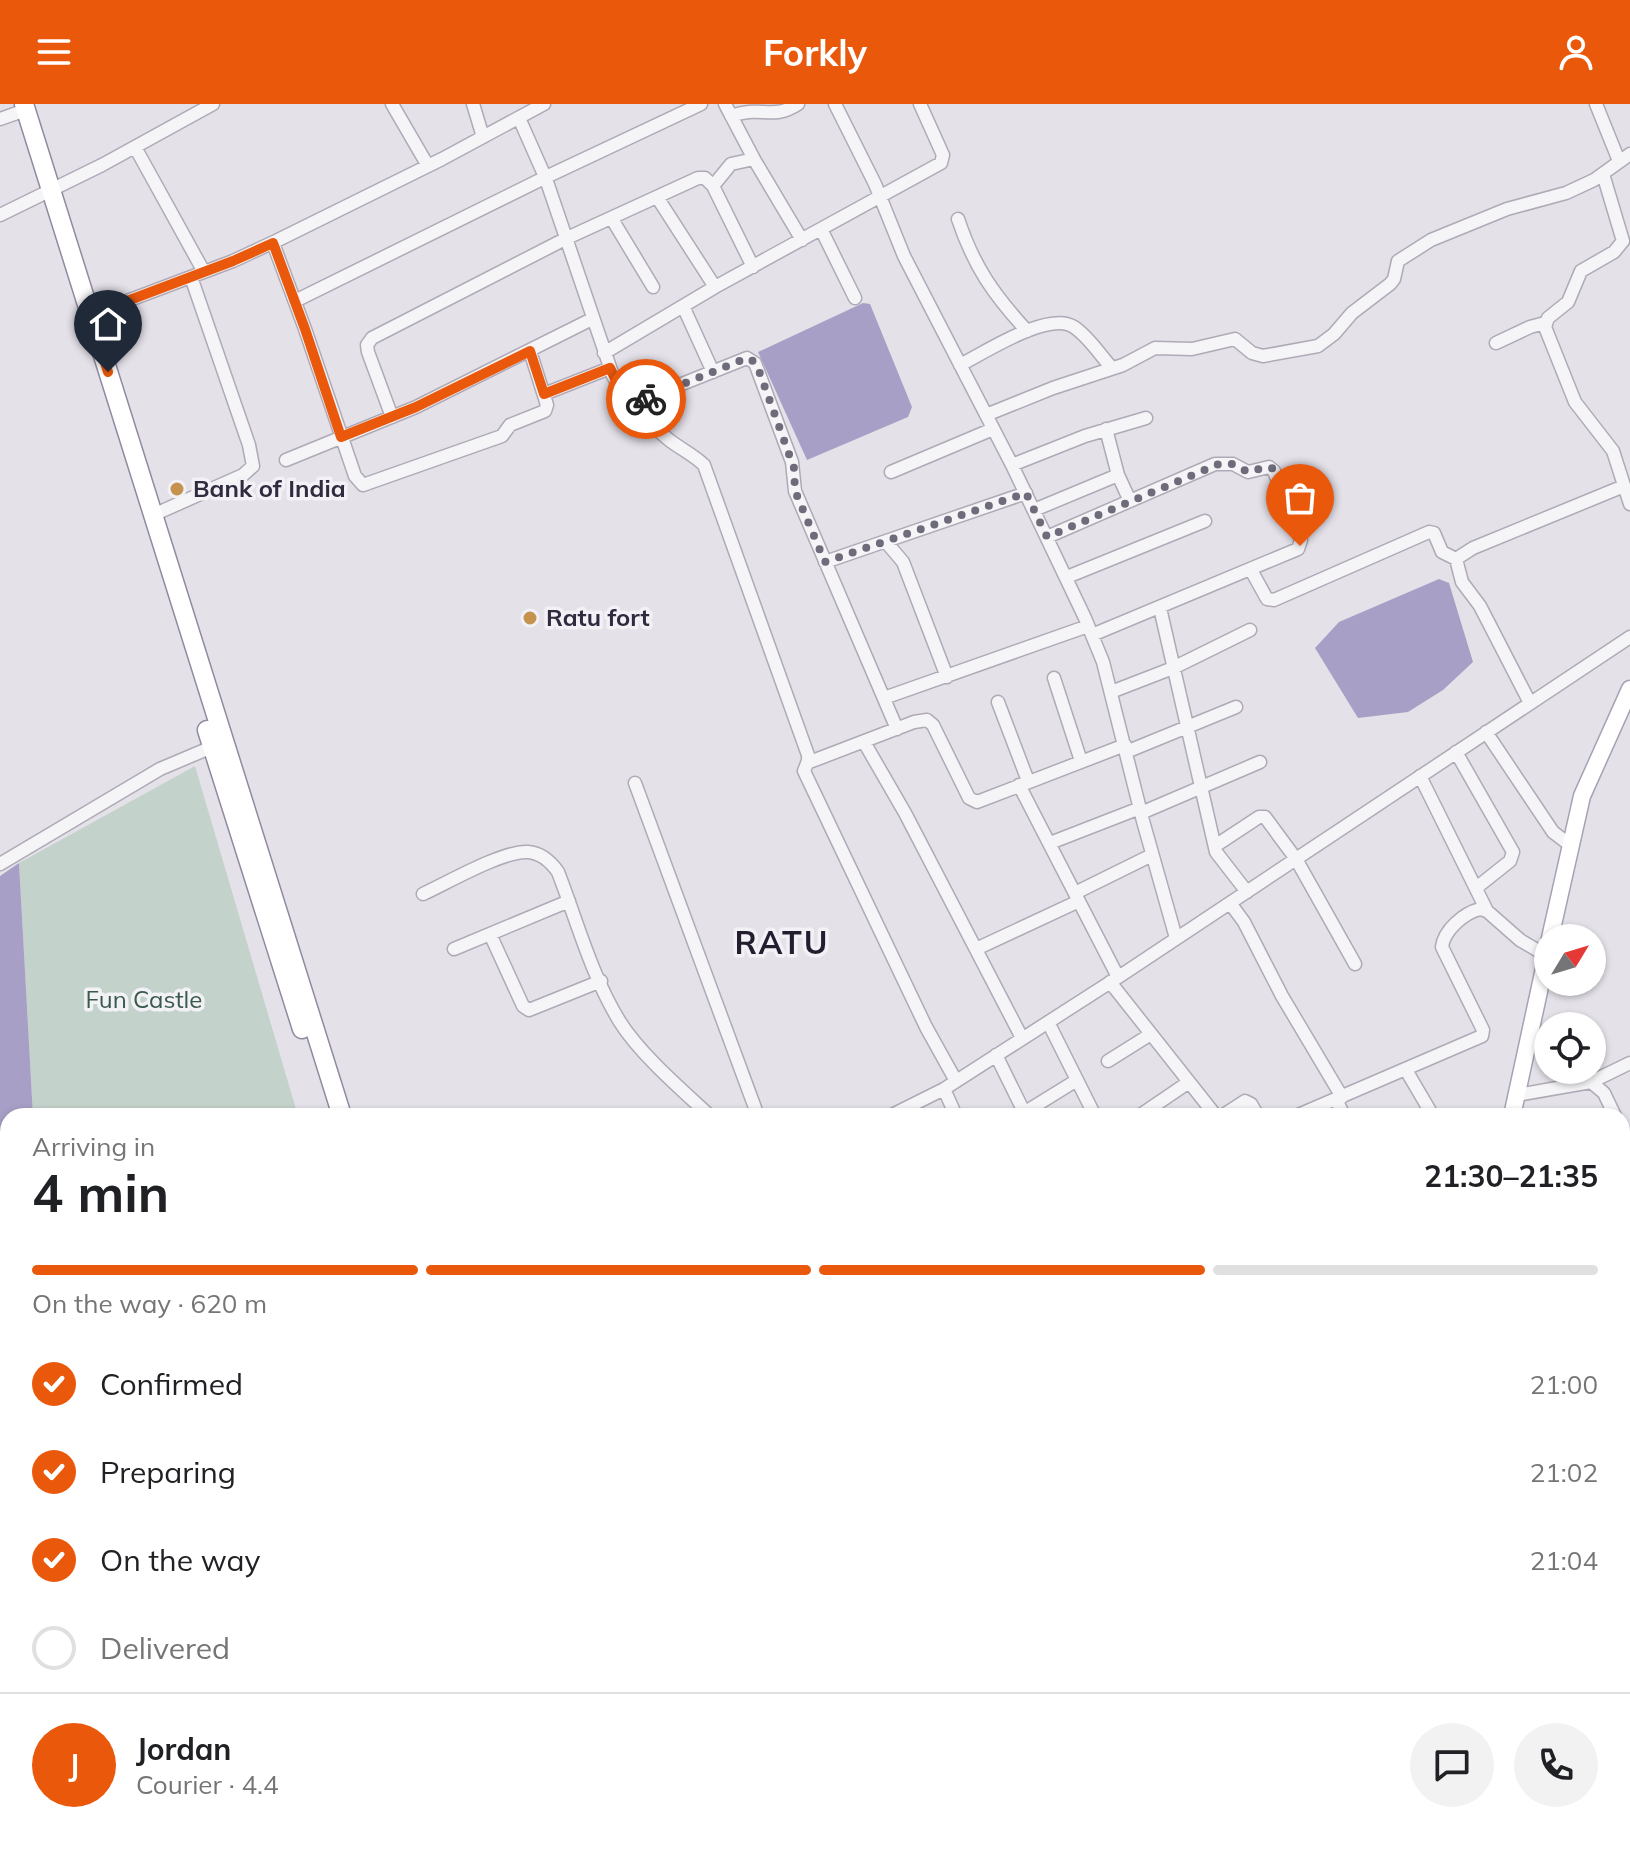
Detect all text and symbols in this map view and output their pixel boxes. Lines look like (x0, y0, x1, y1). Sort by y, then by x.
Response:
icon: menu (32, 30, 76, 74)
text: Forkly (763, 30, 867, 75)
icon: person (1554, 30, 1598, 74)
pin (74, 290, 142, 372)
icon: home (86, 302, 130, 346)
courier (606, 359, 686, 439)
icon: bike (624, 377, 668, 421)
pin (1266, 464, 1334, 546)
place label: Bank of India (193, 473, 346, 503)
icon: bag (1278, 476, 1322, 520)
marker: Bank of India (168, 480, 186, 498)
place label: Ratu fort (546, 602, 650, 632)
marker: Ratu fort (521, 609, 539, 627)
district label: RATU (734, 922, 830, 962)
north arrow (1534, 924, 1606, 996)
map controls (1534, 924, 1606, 1084)
park label: Fun Castle (86, 984, 202, 1014)
button: locate (1534, 1012, 1606, 1084)
text: Arriving in (32, 1130, 155, 1163)
text: 21:30–21:35 (1424, 1157, 1598, 1195)
text: 4 min (32, 1160, 169, 1225)
text: On the way · 620 m (32, 1287, 267, 1320)
icon: check (32, 1362, 76, 1406)
text: Confirmed (100, 1365, 243, 1403)
text: 21:00 (1530, 1368, 1598, 1401)
icon: check (32, 1450, 76, 1494)
text: Preparing (100, 1453, 236, 1491)
text: 21:02 (1530, 1456, 1598, 1489)
icon: check (32, 1538, 76, 1582)
text: On the way (100, 1541, 260, 1579)
text: 21:04 (1530, 1544, 1598, 1577)
text: Delivered (100, 1629, 230, 1667)
button: chat (1410, 1723, 1494, 1807)
button: phone (1514, 1723, 1598, 1807)
text: Jordan (136, 1730, 231, 1768)
text: J (69, 1746, 79, 1784)
text: Courier · 4.4 (136, 1768, 279, 1801)

